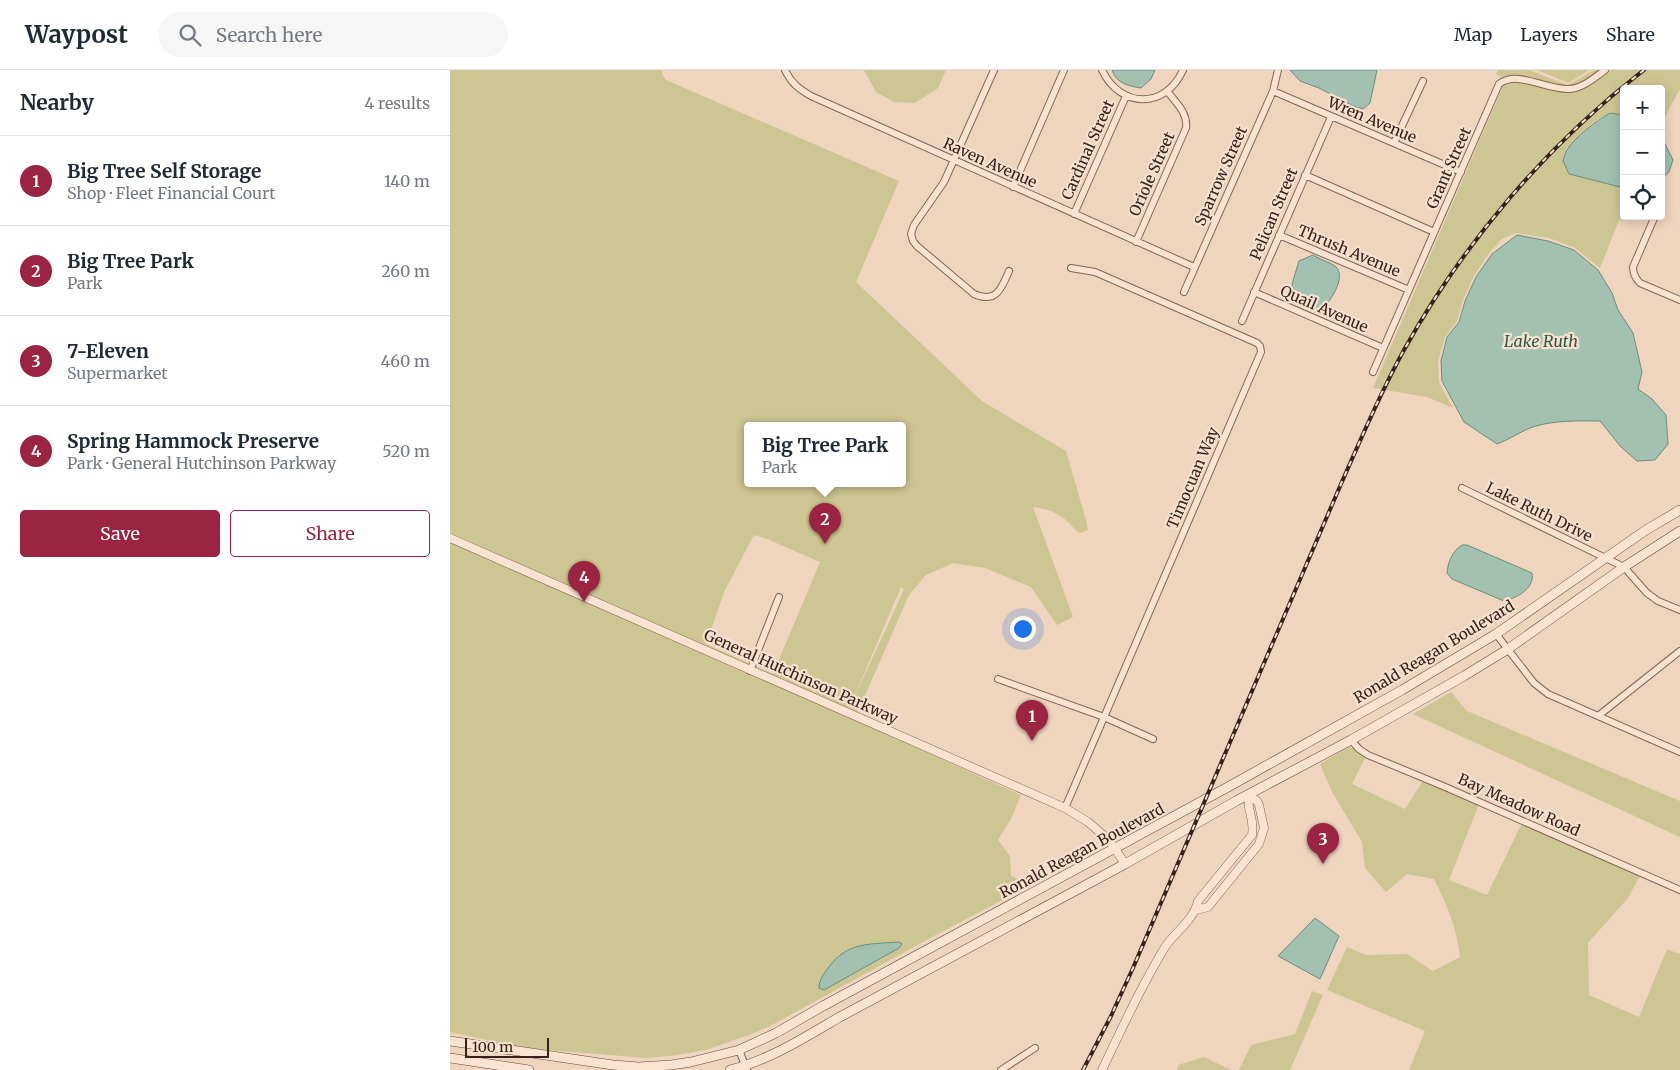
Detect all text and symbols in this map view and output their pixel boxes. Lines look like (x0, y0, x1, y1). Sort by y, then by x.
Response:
search box (158, 12, 508, 57)
text: Waypost (25, 19, 128, 50)
icon: search (176, 21, 204, 49)
text: Search here (216, 23, 322, 47)
text: Map (1454, 23, 1492, 46)
text: Layers (1520, 23, 1578, 46)
text: Share (1606, 23, 1655, 46)
map controls (1620, 85, 1665, 220)
button: + (1620, 85, 1665, 130)
text: Nearby (20, 89, 94, 116)
street label: Wren Avenue (1324, 92, 1420, 147)
text: 4 results (364, 93, 430, 113)
street label: Cardinal Street (1057, 97, 1118, 203)
street label: Sparrow Street (1190, 123, 1251, 229)
street label: Grant Street (1422, 124, 1475, 212)
street label: Oriole Street (1125, 129, 1179, 219)
button: − (1620, 130, 1665, 175)
street label: Raven Avenue (940, 133, 1040, 192)
text: Big Tree Self Storage (67, 159, 261, 183)
street label: Pelican Street (1246, 165, 1302, 263)
text: 1 (32, 171, 40, 191)
text: 140 m (384, 171, 430, 191)
button: locate (1620, 175, 1665, 220)
text: Shop · Fleet Financial Court (67, 183, 275, 203)
street label: Thrush Avenue (1295, 220, 1404, 281)
text: Big Tree Park (67, 249, 194, 273)
text: 2 (31, 261, 41, 281)
text: 260 m (381, 261, 430, 281)
text: Park (67, 273, 103, 293)
street label: Quail Avenue (1277, 281, 1371, 336)
water label: Lake Ruth (1504, 331, 1578, 351)
text: 7-Eleven (67, 339, 149, 363)
text: 3 (31, 351, 41, 371)
text: 460 m (381, 351, 430, 371)
text: Supermarket (67, 363, 168, 383)
popup (744, 422, 906, 487)
street label: Timocuan Way (1163, 424, 1223, 532)
text: Spring Hammock Preserve (67, 429, 319, 453)
text: Big Tree Park (762, 433, 888, 457)
text: 4 (31, 441, 41, 461)
text: 520 m (382, 441, 430, 461)
text: Park · General Hutchinson Parkway (67, 453, 336, 473)
text: Park (762, 457, 797, 477)
street label: Lake Ruth Drive (1483, 478, 1596, 546)
pin: 2 (809, 503, 841, 544)
button: Save (20, 510, 220, 557)
button: Share (230, 510, 430, 557)
pin: 4 (568, 561, 600, 602)
street label: Ronald Reagan Boulevard (1350, 596, 1518, 707)
your location (1010, 616, 1036, 642)
street label: General Hutchinson Parkway (701, 625, 901, 728)
pin: 1 (1016, 700, 1048, 741)
street label: Bay Meadow Road (1455, 769, 1583, 840)
street label: Ronald Reagan Boulevard (996, 799, 1167, 902)
pin: 3 (1307, 823, 1339, 864)
scale bar (465, 1035, 549, 1058)
text: 100 m (472, 1038, 513, 1056)

